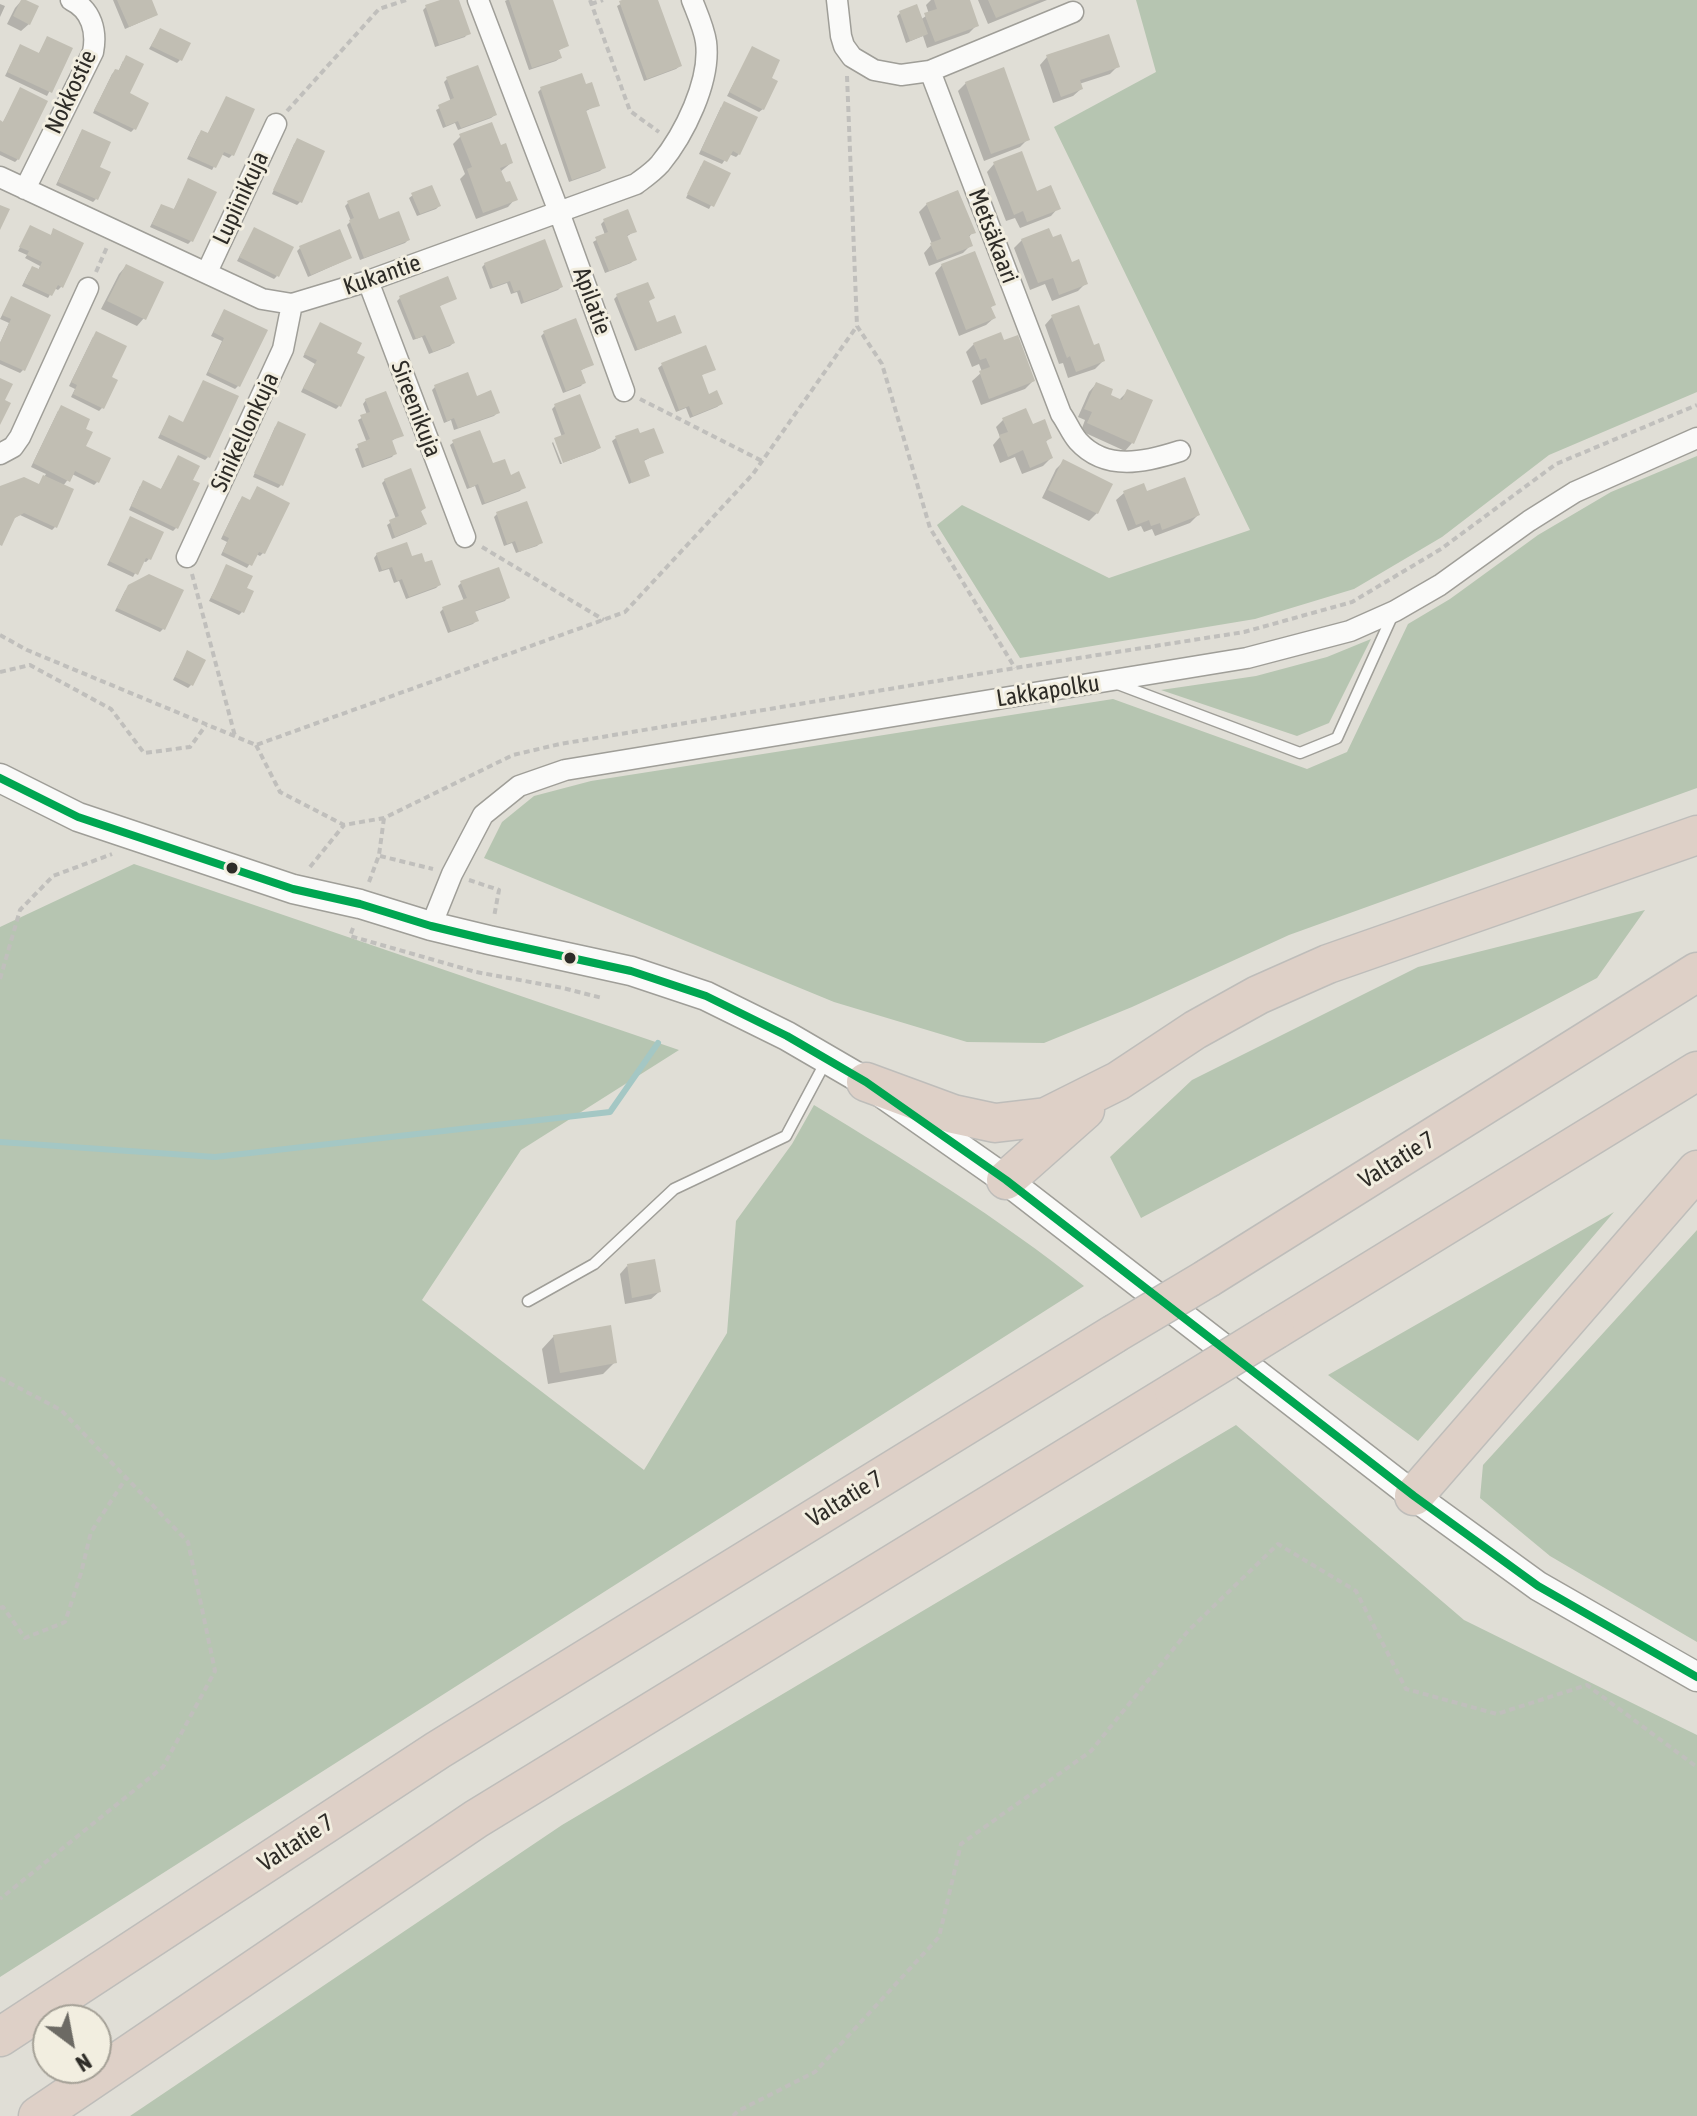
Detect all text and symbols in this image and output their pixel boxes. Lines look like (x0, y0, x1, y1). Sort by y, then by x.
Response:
street label: Nokkostie (39, 46, 103, 138)
street label: Lupiinikuja (207, 147, 275, 249)
street label: Metsäkaari (962, 185, 1024, 287)
street label: Kukantie (340, 248, 424, 302)
street label: Apilatie (567, 263, 617, 339)
street label: Sireenikuja (385, 357, 447, 461)
street label: Sinikellonkuja (205, 368, 285, 496)
street label: Lakkapolku (994, 669, 1102, 713)
unlabelled marker (224, 860, 240, 876)
unlabelled marker (562, 950, 578, 966)
street label: Valtatie 7 (1354, 1125, 1440, 1195)
street label: Valtatie 7 (802, 1464, 888, 1534)
street label: Valtatie 7 (253, 1808, 339, 1878)
north arrow (32, 2004, 112, 2084)
text: N (71, 2048, 96, 2077)

